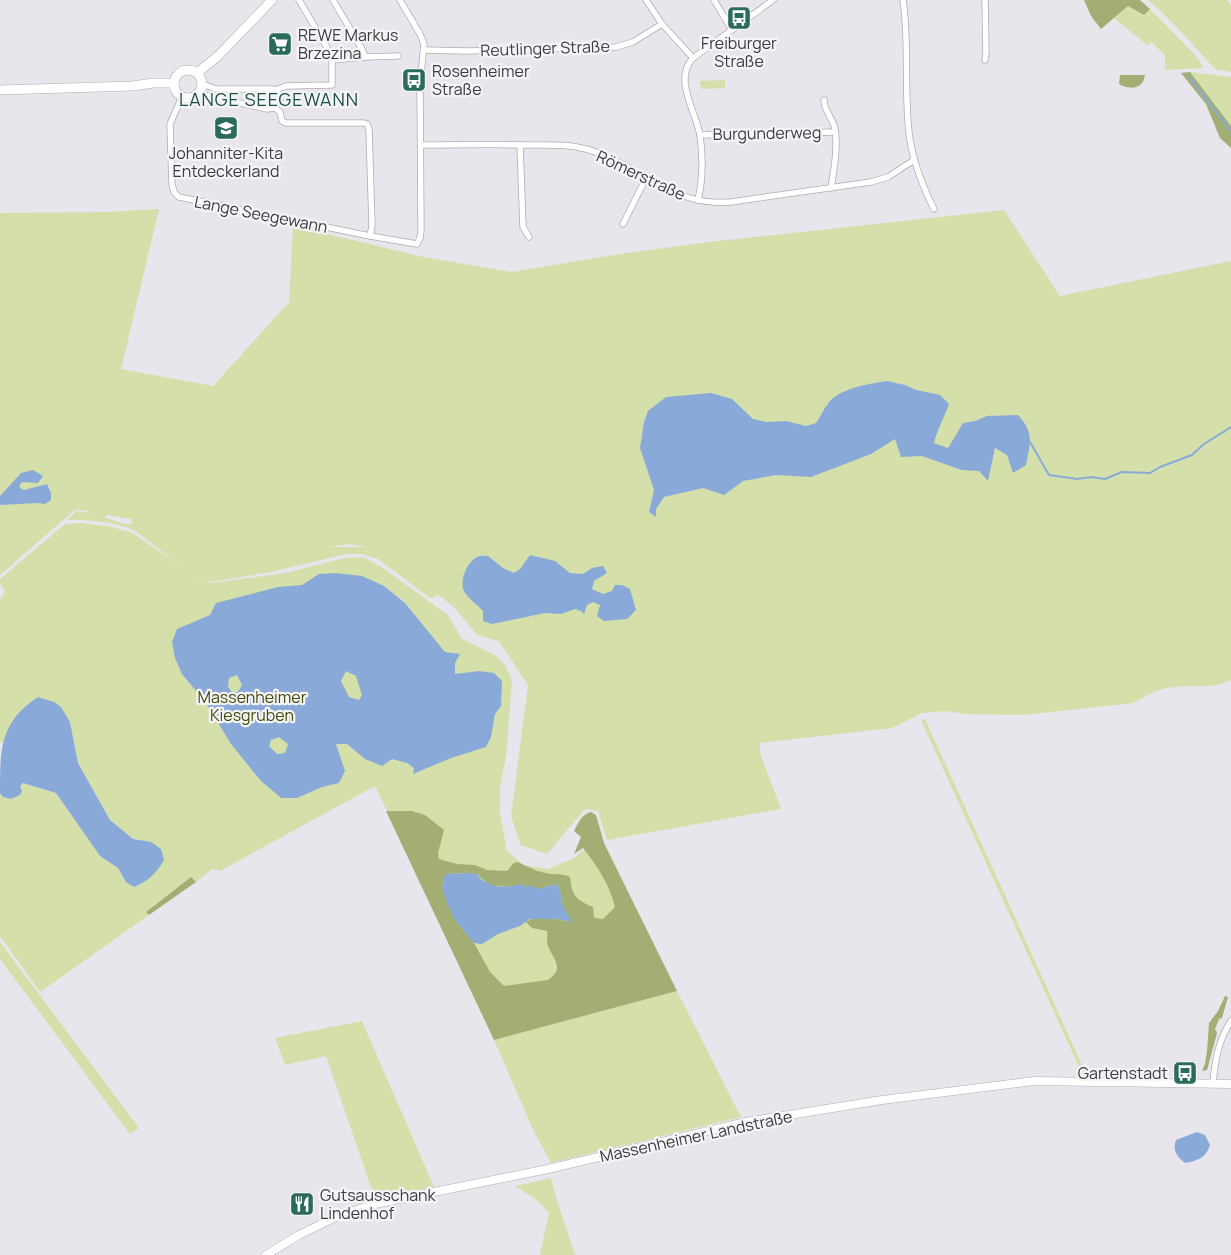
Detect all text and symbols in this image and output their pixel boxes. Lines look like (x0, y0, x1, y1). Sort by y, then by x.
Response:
bus stop icon: Freiburger Straße (726, 5, 752, 31)
place label: REWE Markus Brzezina (298, 24, 398, 64)
supermarket icon: REWE Markus Brzezina (267, 31, 293, 57)
place label: Freiburger Straße (701, 32, 777, 72)
street label: Reutlinger Straße (480, 35, 610, 61)
place label: Rosenheimer Straße (432, 60, 530, 100)
bus stop icon: Rosenheimer Straße (401, 67, 427, 93)
district label: LANGE SEEGEWANN (179, 87, 359, 111)
school or university icon: Johanniter-Kita Entdeckerland (213, 115, 239, 141)
street label: Burgunderweg (713, 121, 821, 145)
place label: Johanniter-Kita Entdeckerland (169, 142, 283, 182)
street label: Römerstraße (593, 145, 689, 205)
street label: Lange Seegewann (192, 190, 330, 238)
park label: Massenheimer Kiesgruben (198, 686, 307, 726)
bus stop icon: Gartenstadt (1172, 1060, 1198, 1086)
place label: Gartenstadt (1078, 1062, 1168, 1084)
street label: Massenheimer Landstraße (598, 1105, 794, 1167)
place label: Gutsausschank Lindenhof (320, 1184, 437, 1224)
restaurant icon: Gutsausschank Lindenhof (289, 1191, 315, 1217)

